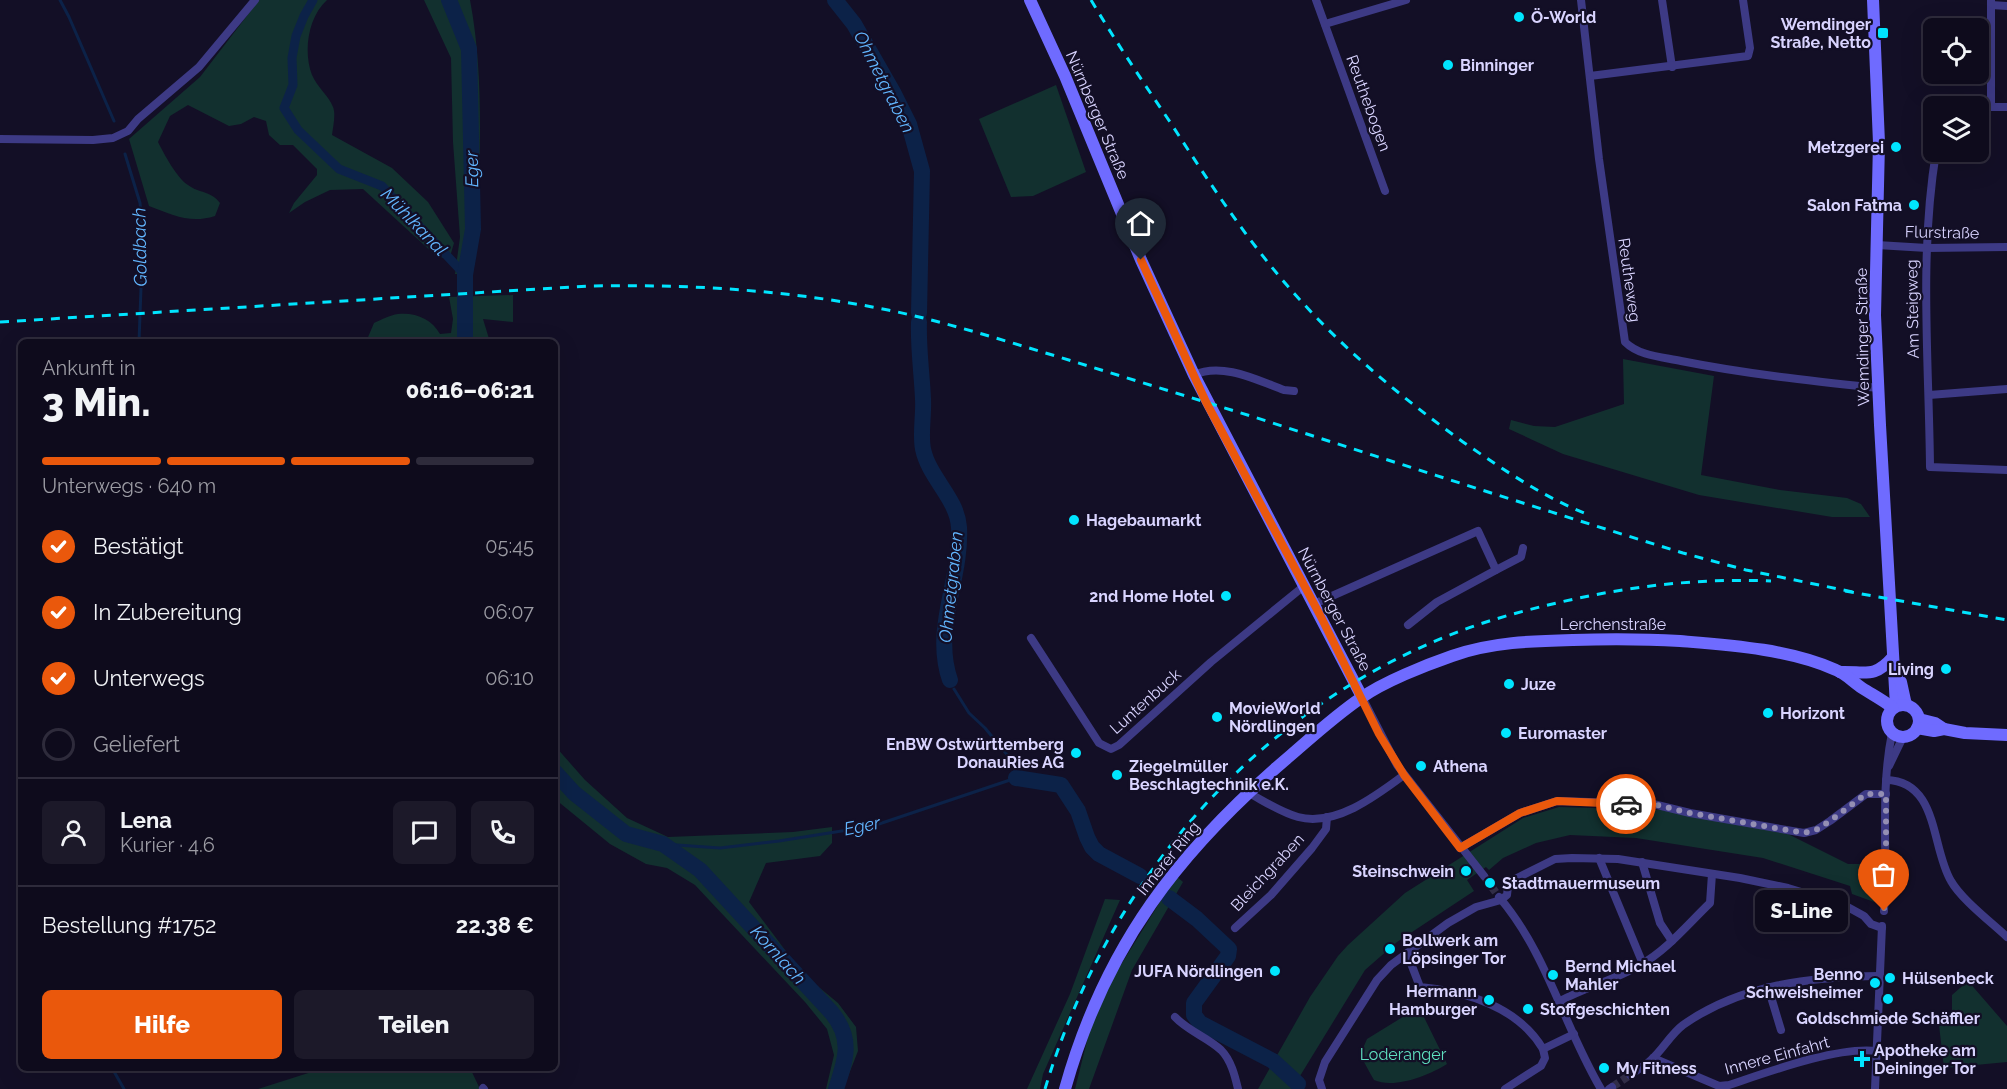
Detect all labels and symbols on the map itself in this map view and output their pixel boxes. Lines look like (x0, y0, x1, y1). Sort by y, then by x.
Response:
place label: Ö-World (1531, 7, 1596, 27)
marker: Ö-World (1512, 10, 1526, 24)
place label: Wemdinger Straße, Netto (1770, 15, 1871, 52)
marker: Wemdinger Straße, Netto (1876, 26, 1890, 40)
water label: Ohmetgraben (850, 27, 919, 136)
street label: Nürnberger Straße (1062, 48, 1133, 182)
street label: Reuthebogen (1342, 52, 1395, 154)
place label: Binninger (1460, 56, 1534, 75)
marker: Binninger (1441, 58, 1455, 72)
place label: Metzgerei (1807, 138, 1884, 157)
marker: Metzgerei (1889, 140, 1903, 154)
water label: Eger (461, 150, 482, 188)
water label: Mühlkanal (377, 183, 452, 260)
place label: Salon Fatma (1807, 196, 1902, 215)
pin (1115, 198, 1166, 260)
marker: Salon Fatma (1907, 198, 1921, 212)
water label: Goldbach (128, 207, 151, 287)
street label: Flurstraße (1905, 222, 1979, 243)
street label: Reutheweg (1614, 237, 1645, 323)
street label: Am Steigweg (1902, 259, 1923, 359)
street label: Wemdinger Straße (1852, 268, 1873, 406)
place label: Hagebaumarkt (1086, 511, 1201, 530)
marker: Hagebaumarkt (1067, 513, 1081, 527)
water label: Ohmetgraben (934, 530, 967, 644)
street label: Nürnberger Straße (1294, 544, 1375, 674)
place label: 2nd Home Hotel (1089, 587, 1215, 606)
marker: 2nd Home Hotel (1219, 589, 1233, 603)
street label: Lerchenstraße (1560, 615, 1666, 634)
place label: Living (1888, 660, 1934, 679)
marker: Living (1939, 662, 1953, 676)
street label: Luntenbuck (1106, 664, 1185, 738)
place label: Juze (1521, 675, 1556, 694)
marker: Juze (1502, 677, 1516, 691)
place label: MovieWorld Nördlingen (1229, 699, 1321, 736)
place label: Horizont (1780, 704, 1845, 723)
marker: Horizont (1761, 706, 1775, 720)
marker: MovieWorld Nördlingen (1210, 710, 1224, 724)
place label: Euromaster (1518, 724, 1607, 743)
marker: Euromaster (1499, 726, 1513, 740)
place label: EnBW Ostwürttemberg DonauRies AG (886, 735, 1064, 772)
marker: EnBW Ostwürttemberg DonauRies AG (1069, 746, 1083, 760)
place label: Ziegelmüller Beschlagtechnik e.K. (1129, 757, 1289, 794)
place label: Athena (1433, 757, 1488, 776)
marker: Athena (1414, 759, 1428, 773)
marker: Ziegelmüller Beschlagtechnik e.K. (1110, 768, 1124, 782)
courier (1596, 774, 1656, 834)
water label: Eger (842, 812, 883, 839)
street label: Innerer Ring (1133, 818, 1204, 899)
street label: Bleichgraben (1227, 830, 1308, 915)
pin (1858, 849, 1909, 911)
place label: Steinschwein (1352, 862, 1454, 881)
marker: Steinschwein (1459, 864, 1473, 878)
place label: Stadtmauermuseum (1502, 874, 1660, 893)
marker: Stadtmauermuseum (1483, 876, 1497, 890)
callout: S-Line (1755, 890, 1848, 932)
water label: Kornlach (746, 921, 810, 988)
place label: Bollwerk am Löpsinger Tor (1402, 931, 1506, 968)
marker: Bollwerk am Löpsinger Tor (1383, 942, 1397, 956)
place label: Bernd Michael Mahler (1565, 957, 1677, 994)
place label: JUFA Nördlingen (1134, 962, 1263, 981)
marker: JUFA Nördlingen (1268, 964, 1282, 978)
place label: Benno Schweisheimer (1746, 965, 1863, 1002)
marker: Bernd Michael Mahler (1546, 968, 1560, 982)
place label: Hülsenbeck (1902, 969, 1994, 988)
marker: Hülsenbeck (1883, 971, 1897, 985)
marker: Benno Schweisheimer (1868, 976, 1882, 990)
place label: Hermann Hamburger (1389, 982, 1477, 1019)
marker: Goldschmiede Schäffler (1881, 992, 1895, 1006)
marker: Hermann Hamburger (1482, 993, 1496, 1007)
place label: Stoffgeschichten (1540, 1000, 1670, 1019)
marker: Stoffgeschichten (1521, 1002, 1535, 1016)
place label: Goldschmiede Schäffler (1796, 1009, 1980, 1028)
street label: Innere Einfahrt (1723, 1032, 1832, 1079)
place label: Apotheke am Deininger Tor (1874, 1041, 1976, 1078)
park label: Loderanger (1360, 1045, 1447, 1064)
marker: Apotheke am Deininger Tor (1855, 1052, 1869, 1066)
place label: My Fitness (1616, 1059, 1697, 1078)
marker: My Fitness (1597, 1061, 1611, 1075)

